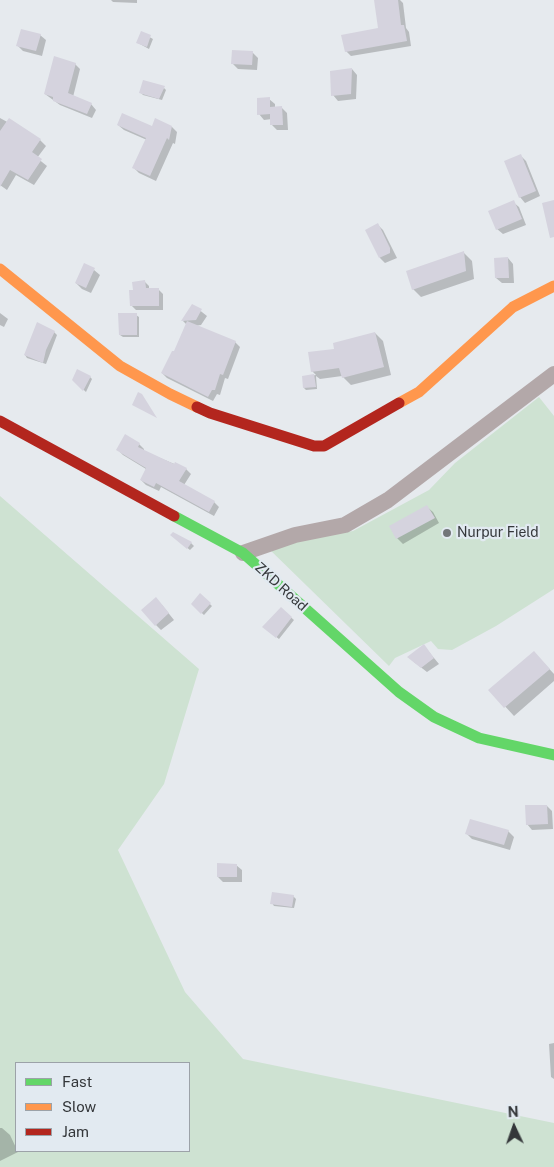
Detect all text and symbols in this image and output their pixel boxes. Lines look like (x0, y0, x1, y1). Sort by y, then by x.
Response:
place label: Nurpur Field (457, 525, 539, 541)
marker: Nurpur Field (441, 527, 453, 539)
street label: ZKD Road (251, 559, 311, 615)
legend (15, 1062, 190, 1152)
text: Fast (62, 1073, 92, 1090)
text: Slow (62, 1098, 96, 1115)
north arrow (489, 1102, 539, 1152)
text: N (507, 1104, 519, 1120)
text: Jam (62, 1123, 89, 1140)

